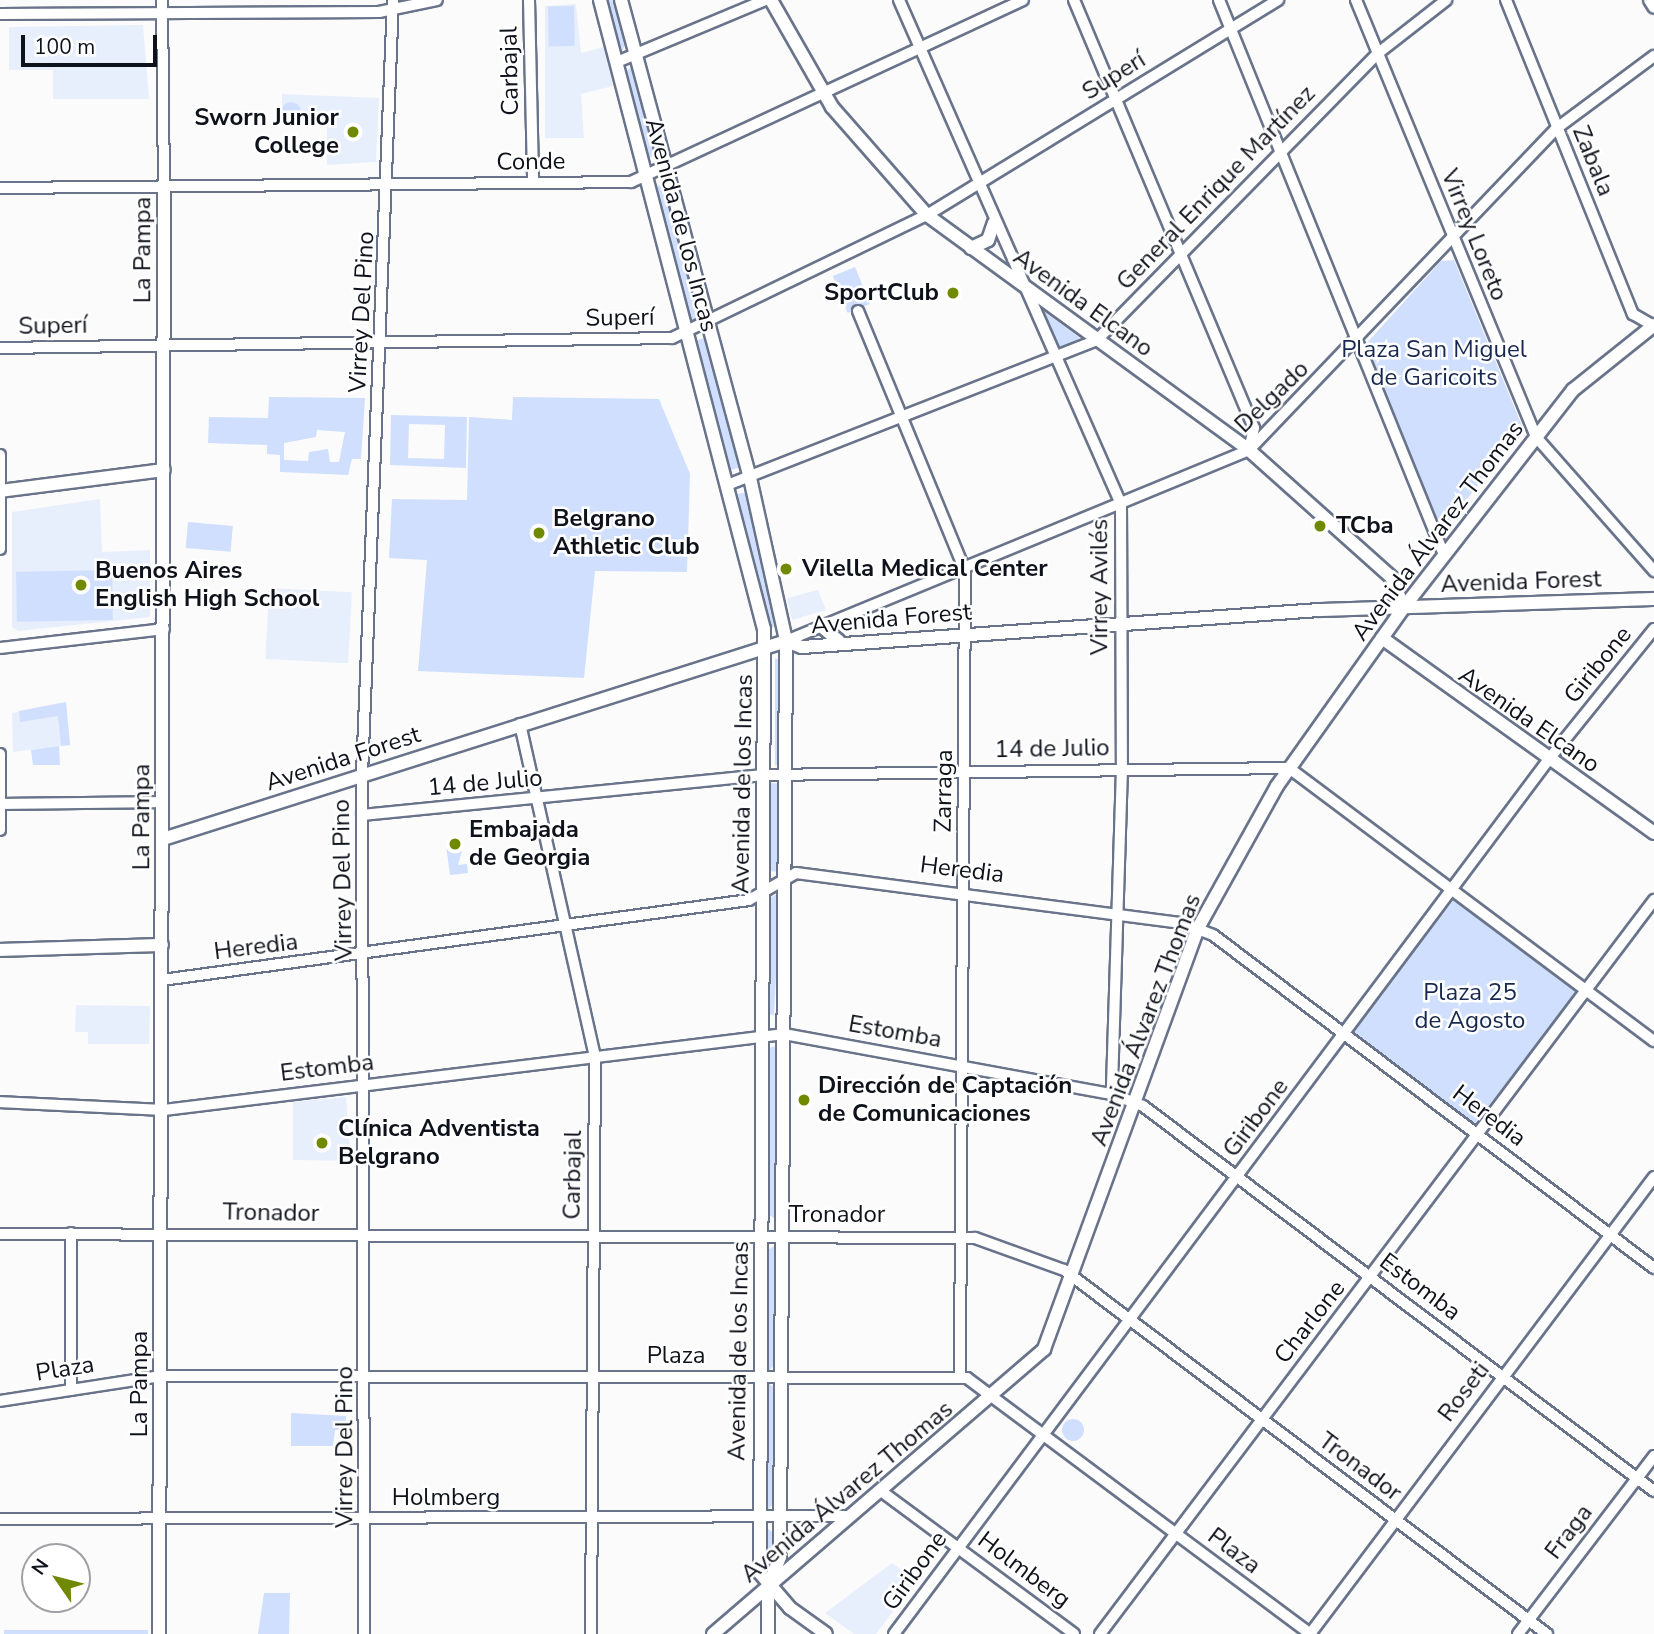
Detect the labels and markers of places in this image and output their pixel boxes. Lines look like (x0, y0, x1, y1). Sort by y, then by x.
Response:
place label: Sworn Junior College (194, 104, 339, 160)
marker: Sworn Junior College (345, 124, 361, 140)
place label: SportClub (824, 279, 939, 307)
marker: SportClub (945, 285, 961, 301)
place label: Belgrano Athletic Club (553, 505, 700, 561)
place label: TCba (1336, 512, 1394, 540)
marker: TCba (1310, 516, 1330, 536)
marker: Belgrano Athletic Club (531, 525, 547, 541)
place label: Vilella Medical Center (802, 555, 1048, 583)
place label: Buenos Aires English High School (95, 557, 319, 613)
marker: Vilella Medical Center (776, 559, 796, 579)
marker: Buenos Aires English High School (73, 577, 89, 593)
place label: Embajada de Georgia (469, 816, 590, 872)
marker: Embajada de Georgia (447, 836, 463, 852)
place label: Dirección de Captación de Comunicaciones (818, 1072, 1072, 1128)
marker: Dirección de Captación de Comunicaciones (796, 1092, 812, 1108)
place label: Clínica Adventista Belgrano (338, 1115, 540, 1171)
marker: Clínica Adventista Belgrano (312, 1133, 332, 1153)

